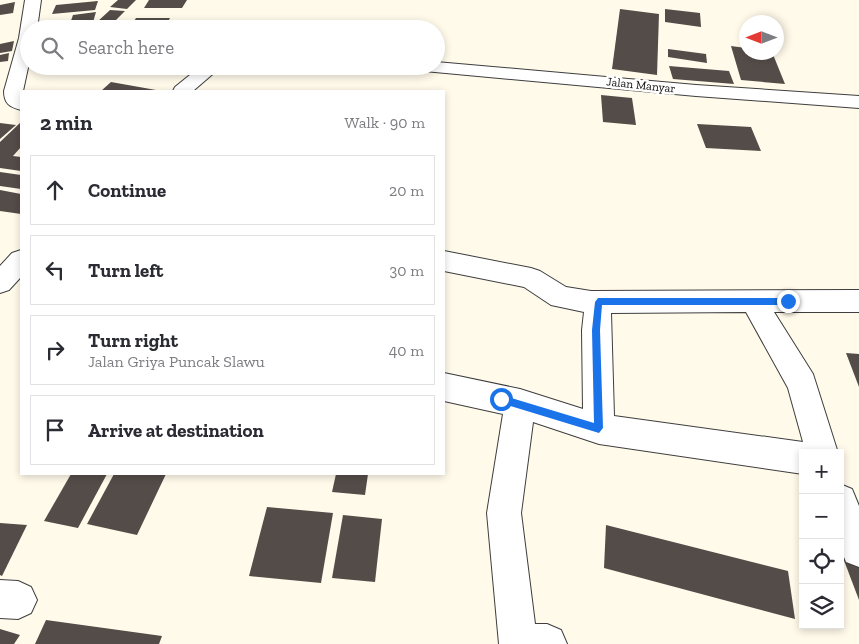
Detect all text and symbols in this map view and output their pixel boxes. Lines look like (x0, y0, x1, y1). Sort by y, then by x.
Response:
north arrow (739, 15, 784, 60)
search box (20, 20, 445, 75)
icon: search (38, 34, 66, 62)
text: Search here (78, 36, 174, 59)
street label: Jalan Manyar (606, 74, 676, 96)
text: 2 min (40, 110, 92, 135)
text: Walk · 90 m (345, 113, 425, 132)
icon: ahead (41, 176, 69, 204)
text: Continue (88, 179, 166, 202)
text: 20 m (389, 181, 424, 200)
icon: left (41, 256, 69, 284)
text: Turn left (88, 259, 163, 282)
text: 30 m (390, 261, 424, 280)
route end (777, 290, 800, 313)
text: Turn right (88, 329, 178, 352)
icon: right (41, 336, 69, 364)
text: 40 m (389, 341, 424, 360)
text: Jalan Griya Puncak Slawu (88, 352, 265, 371)
route start (490, 388, 513, 411)
icon: arrive (41, 416, 69, 444)
text: Arrive at destination (88, 419, 264, 442)
map controls (799, 449, 844, 629)
button: + (799, 449, 844, 494)
button: − (799, 494, 844, 539)
button: locate (799, 539, 844, 584)
button: layers (799, 584, 844, 629)

